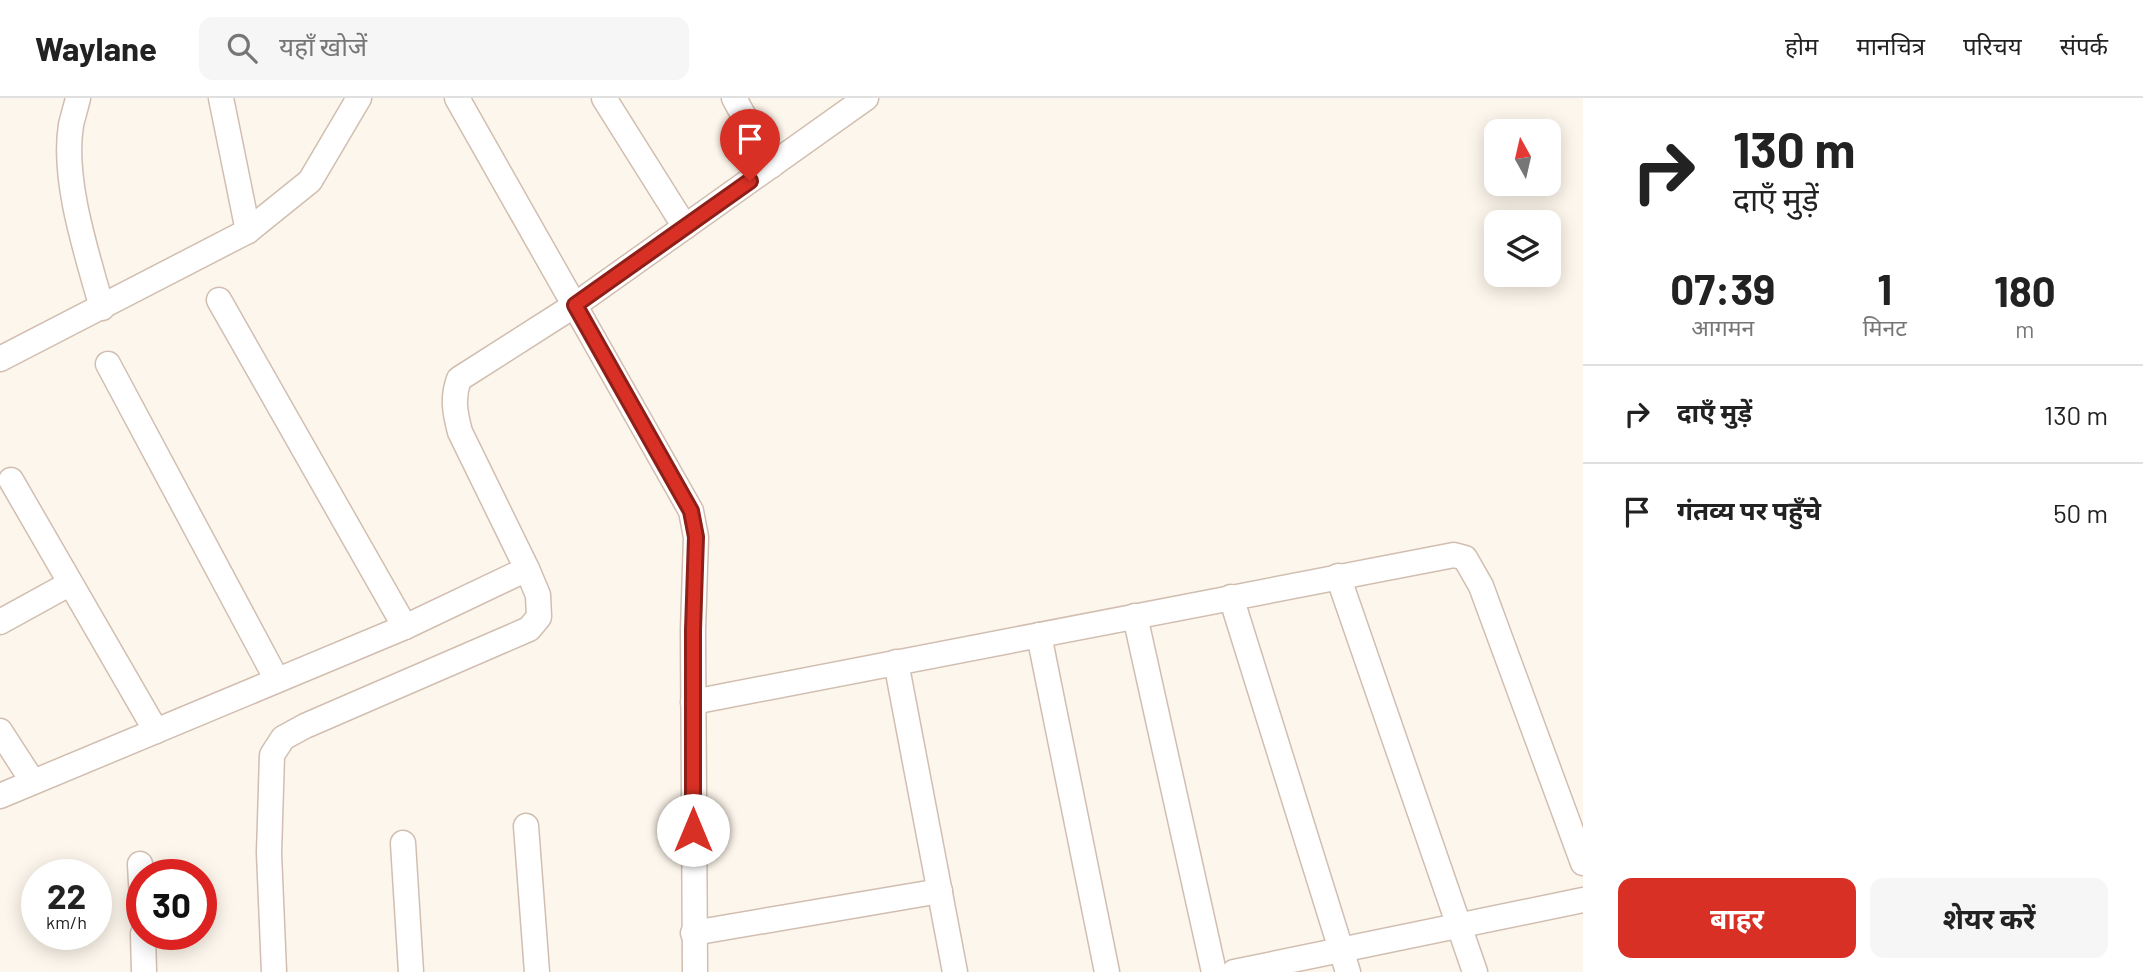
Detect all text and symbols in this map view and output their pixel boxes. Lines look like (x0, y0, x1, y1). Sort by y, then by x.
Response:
search box (199, 17, 689, 80)
text: Waylane (35, 28, 157, 68)
icon: search (223, 29, 261, 67)
text: यहाँ खोजें (279, 30, 367, 61)
text: होम (1785, 31, 1818, 60)
text: मानचित्र (1856, 31, 1925, 60)
text: परिचय (1963, 31, 2022, 60)
text: संपर्क (2060, 31, 2108, 60)
pin (720, 109, 780, 181)
north arrow (1484, 119, 1561, 196)
map controls (1484, 119, 1561, 287)
text: 130 m (1733, 119, 1855, 178)
icon: arrive (731, 120, 769, 158)
icon: right (1618, 126, 1709, 217)
text: दाएँ मुड़ें (1733, 179, 1819, 217)
button: layers (1484, 210, 1561, 287)
text: 07:39 (1670, 263, 1775, 313)
text: 1 (1877, 263, 1892, 313)
text: 180 (1994, 265, 2056, 315)
text: आगमन (1691, 313, 1754, 341)
text: मिनट (1863, 313, 1907, 341)
text: m (2015, 315, 2034, 343)
icon: right (1618, 395, 1656, 433)
text: दाएँ मुड़ें (1677, 396, 1752, 427)
text: 130 m (2044, 399, 2108, 430)
icon: arrive (1618, 493, 1656, 531)
text: गंतव्य पर पहुँचे (1677, 494, 1821, 525)
text: 50 m (2053, 497, 2108, 528)
position arrow (656, 793, 730, 867)
speed limit sign: 30 (126, 859, 217, 950)
text: 22 (47, 874, 86, 916)
button: बाहर (1618, 878, 1856, 958)
button: शेयर करें (1870, 878, 2108, 958)
text: km/h (46, 911, 87, 933)

